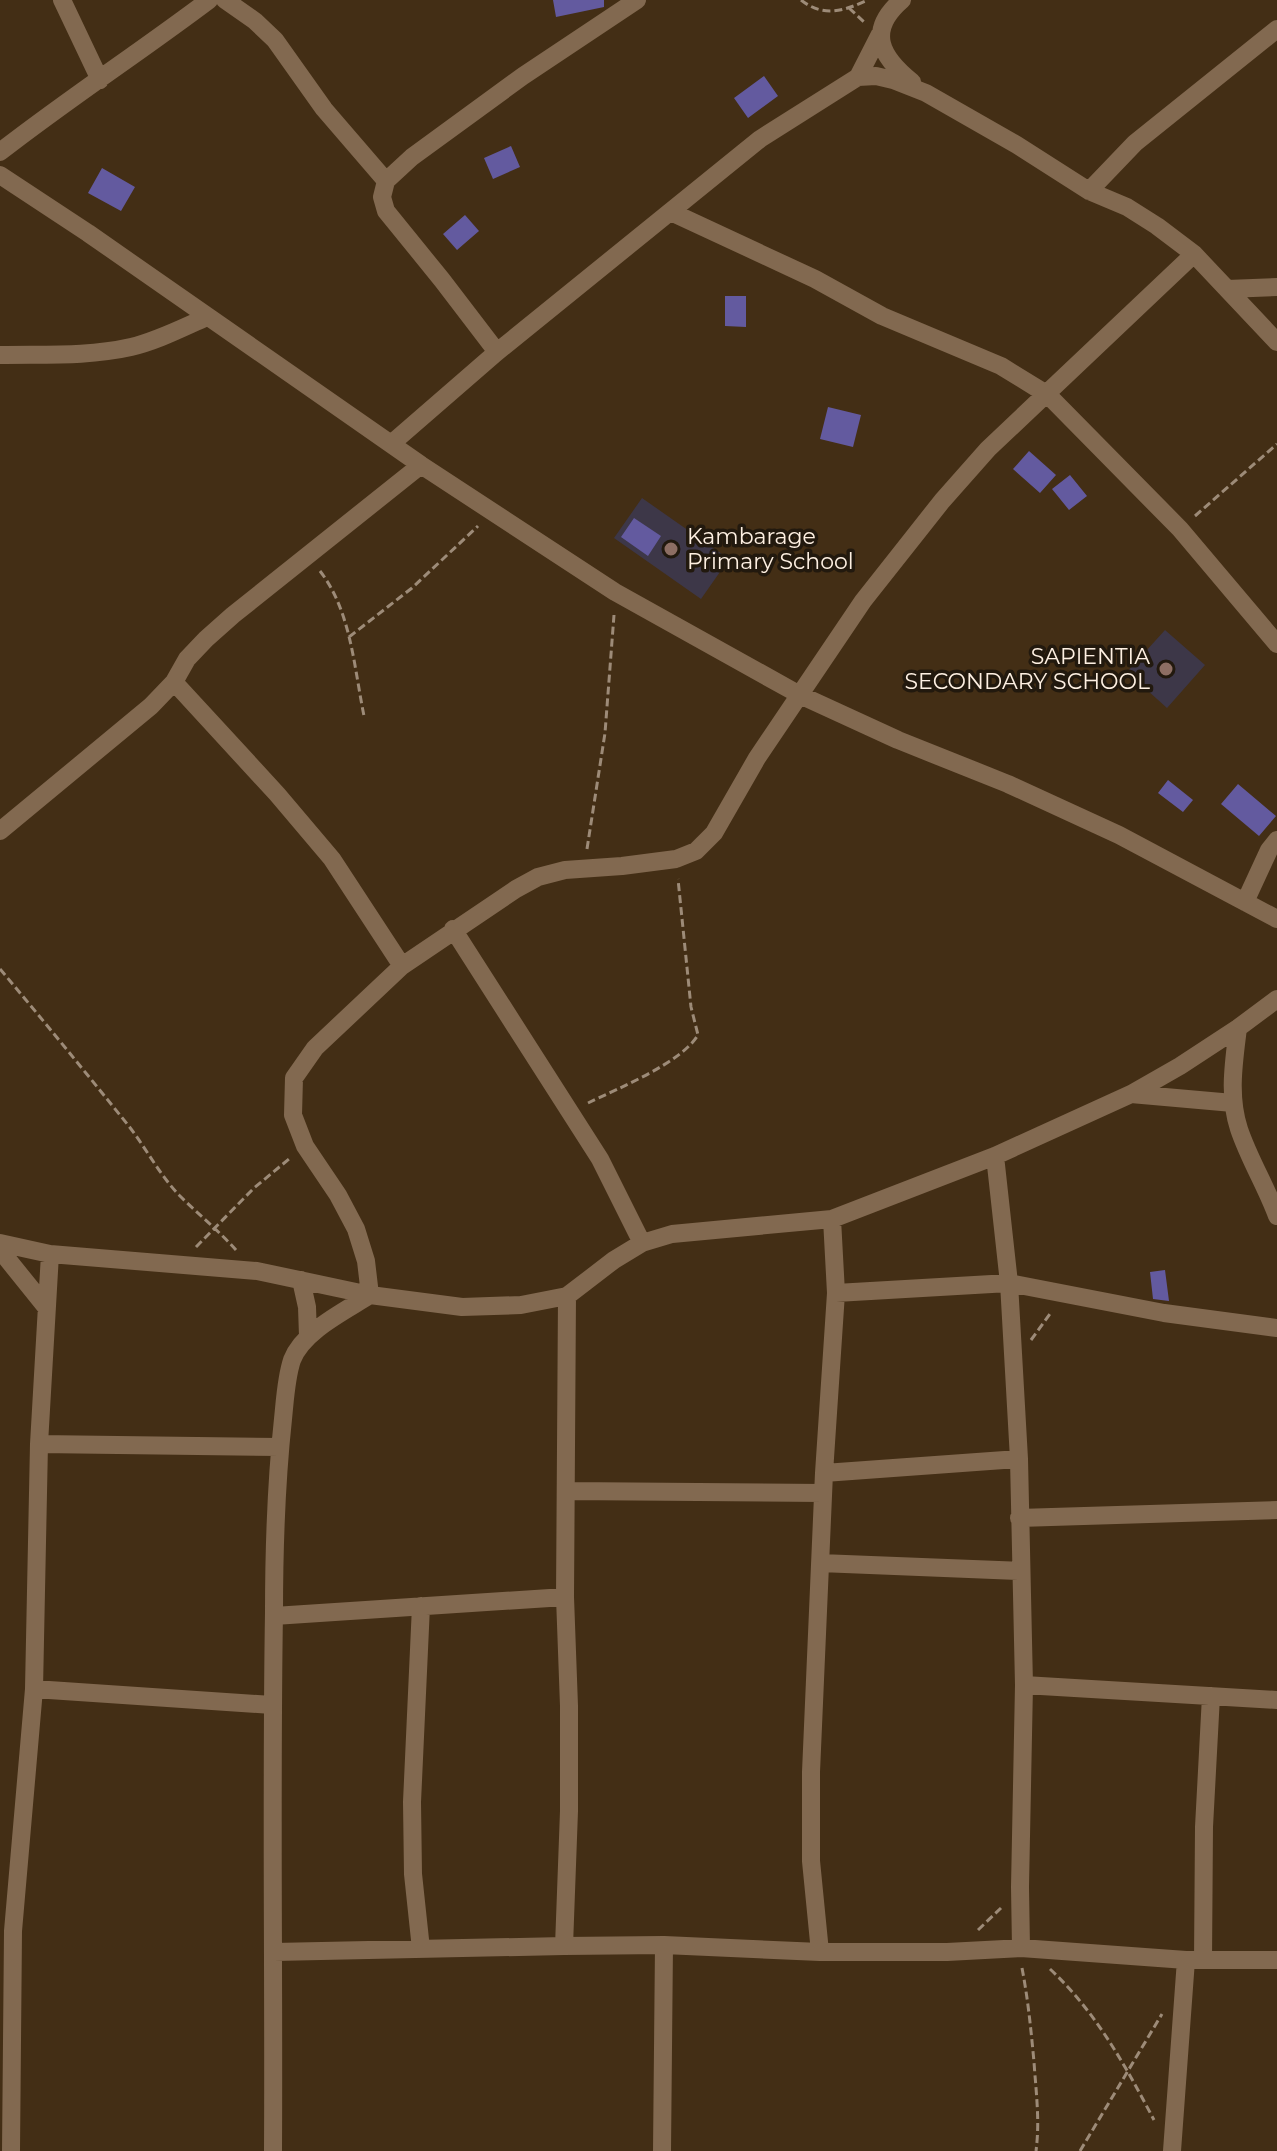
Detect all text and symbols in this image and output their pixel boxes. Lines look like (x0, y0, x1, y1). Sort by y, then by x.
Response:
place label: Kambarage Primary School (687, 523, 854, 575)
marker: Kambarage Primary School (662, 540, 680, 558)
place label: SAPIENTIA SECONDARY SCHOOL (905, 643, 1150, 695)
marker: SAPIENTIA SECONDARY SCHOOL (1157, 660, 1175, 678)

